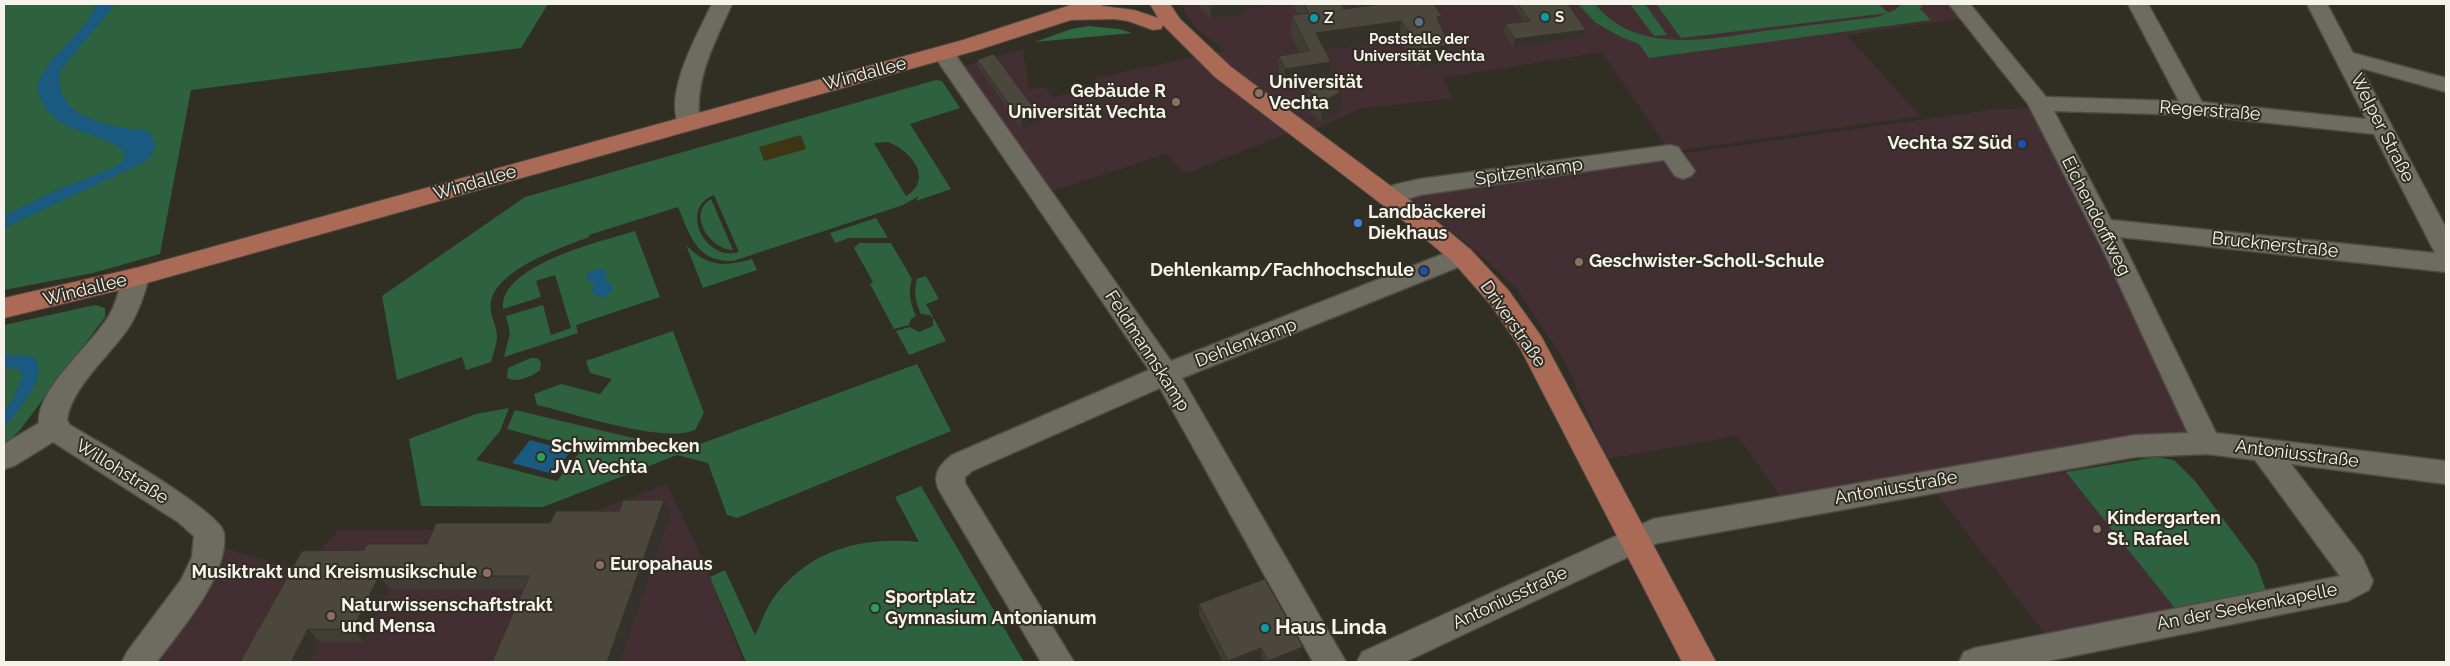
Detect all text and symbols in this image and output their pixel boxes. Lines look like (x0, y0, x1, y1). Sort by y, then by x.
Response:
place label: S (1555, 8, 1564, 26)
place label: Z (1324, 9, 1333, 27)
marker: S (1539, 11, 1551, 23)
marker: Z (1308, 12, 1320, 24)
marker: Poststelle der Universität Vechta (1413, 16, 1425, 28)
place label: Poststelle der Universität Vechta (1353, 30, 1485, 65)
street label: Windallee (821, 53, 909, 95)
street label: Welper Straße (2345, 70, 2419, 186)
place label: Universität Vechta (1269, 72, 1363, 115)
place label: Gebäude R Universität Vechta (1008, 81, 1166, 124)
marker: Universität Vechta (1253, 87, 1265, 99)
marker: Gebäude R Universität Vechta (1170, 96, 1182, 108)
street label: Regerstraße (2159, 97, 2261, 125)
place label: Vechta SZ Süd (1887, 133, 2012, 155)
marker: Vechta SZ Süd (2016, 138, 2028, 150)
street label: Eichendorffweg (2057, 153, 2135, 279)
street label: Spitzenkamp (1474, 154, 1584, 190)
street label: Windallee (431, 161, 519, 205)
place label: Landbäckerei Diekhaus (1368, 202, 1486, 244)
marker: Landbäckerei Diekhaus (1352, 217, 1364, 229)
street label: Brucknerstraße (2211, 228, 2339, 262)
place label: Geschwister-Scholl-Schule (1589, 251, 1824, 273)
marker: Geschwister-Scholl-Schule (1573, 256, 1585, 268)
place label: Dehlenkamp/Fachhochschule (1150, 260, 1414, 282)
marker: Dehlenkamp/Fachhochschule (1418, 265, 1430, 277)
street label: Windallee (41, 269, 129, 311)
street label: Driverstraße (1475, 277, 1551, 371)
street label: Feldmannskamp (1100, 287, 1194, 415)
street label: Dehlenkamp (1192, 314, 1300, 372)
street label: Willohstraße (72, 435, 172, 509)
place label: Schwimmbecken JVA Vechta (551, 436, 700, 478)
street label: Antoniusstraße (2234, 436, 2360, 472)
marker: Schwimmbecken JVA Vechta (535, 451, 547, 463)
street label: Antoniusstraße (1833, 467, 1959, 509)
place label: Kindergarten St. Rafael (2107, 508, 2221, 550)
marker: Kindergarten St. Rafael (2091, 523, 2103, 535)
place label: Europahaus (610, 554, 713, 576)
marker: Europahaus (594, 559, 606, 571)
place label: Musiktrakt und Kreismusikschule (191, 562, 477, 584)
street label: Antoniusstraße (1449, 562, 1571, 634)
marker: Musiktrakt und Kreismusikschule (481, 567, 493, 579)
street label: An der Seekenkapelle (2155, 579, 2339, 635)
place label: Sportplatz Gymnasium Antonianum (885, 587, 1097, 630)
place label: Naturwissenschaftstrakt und Mensa (341, 595, 553, 638)
marker: Sportplatz Gymnasium Antonianum (869, 602, 881, 614)
marker: Naturwissenschaftstrakt und Mensa (325, 610, 337, 622)
place label: Haus Linda (1275, 615, 1387, 641)
marker: Haus Linda (1259, 622, 1271, 634)

